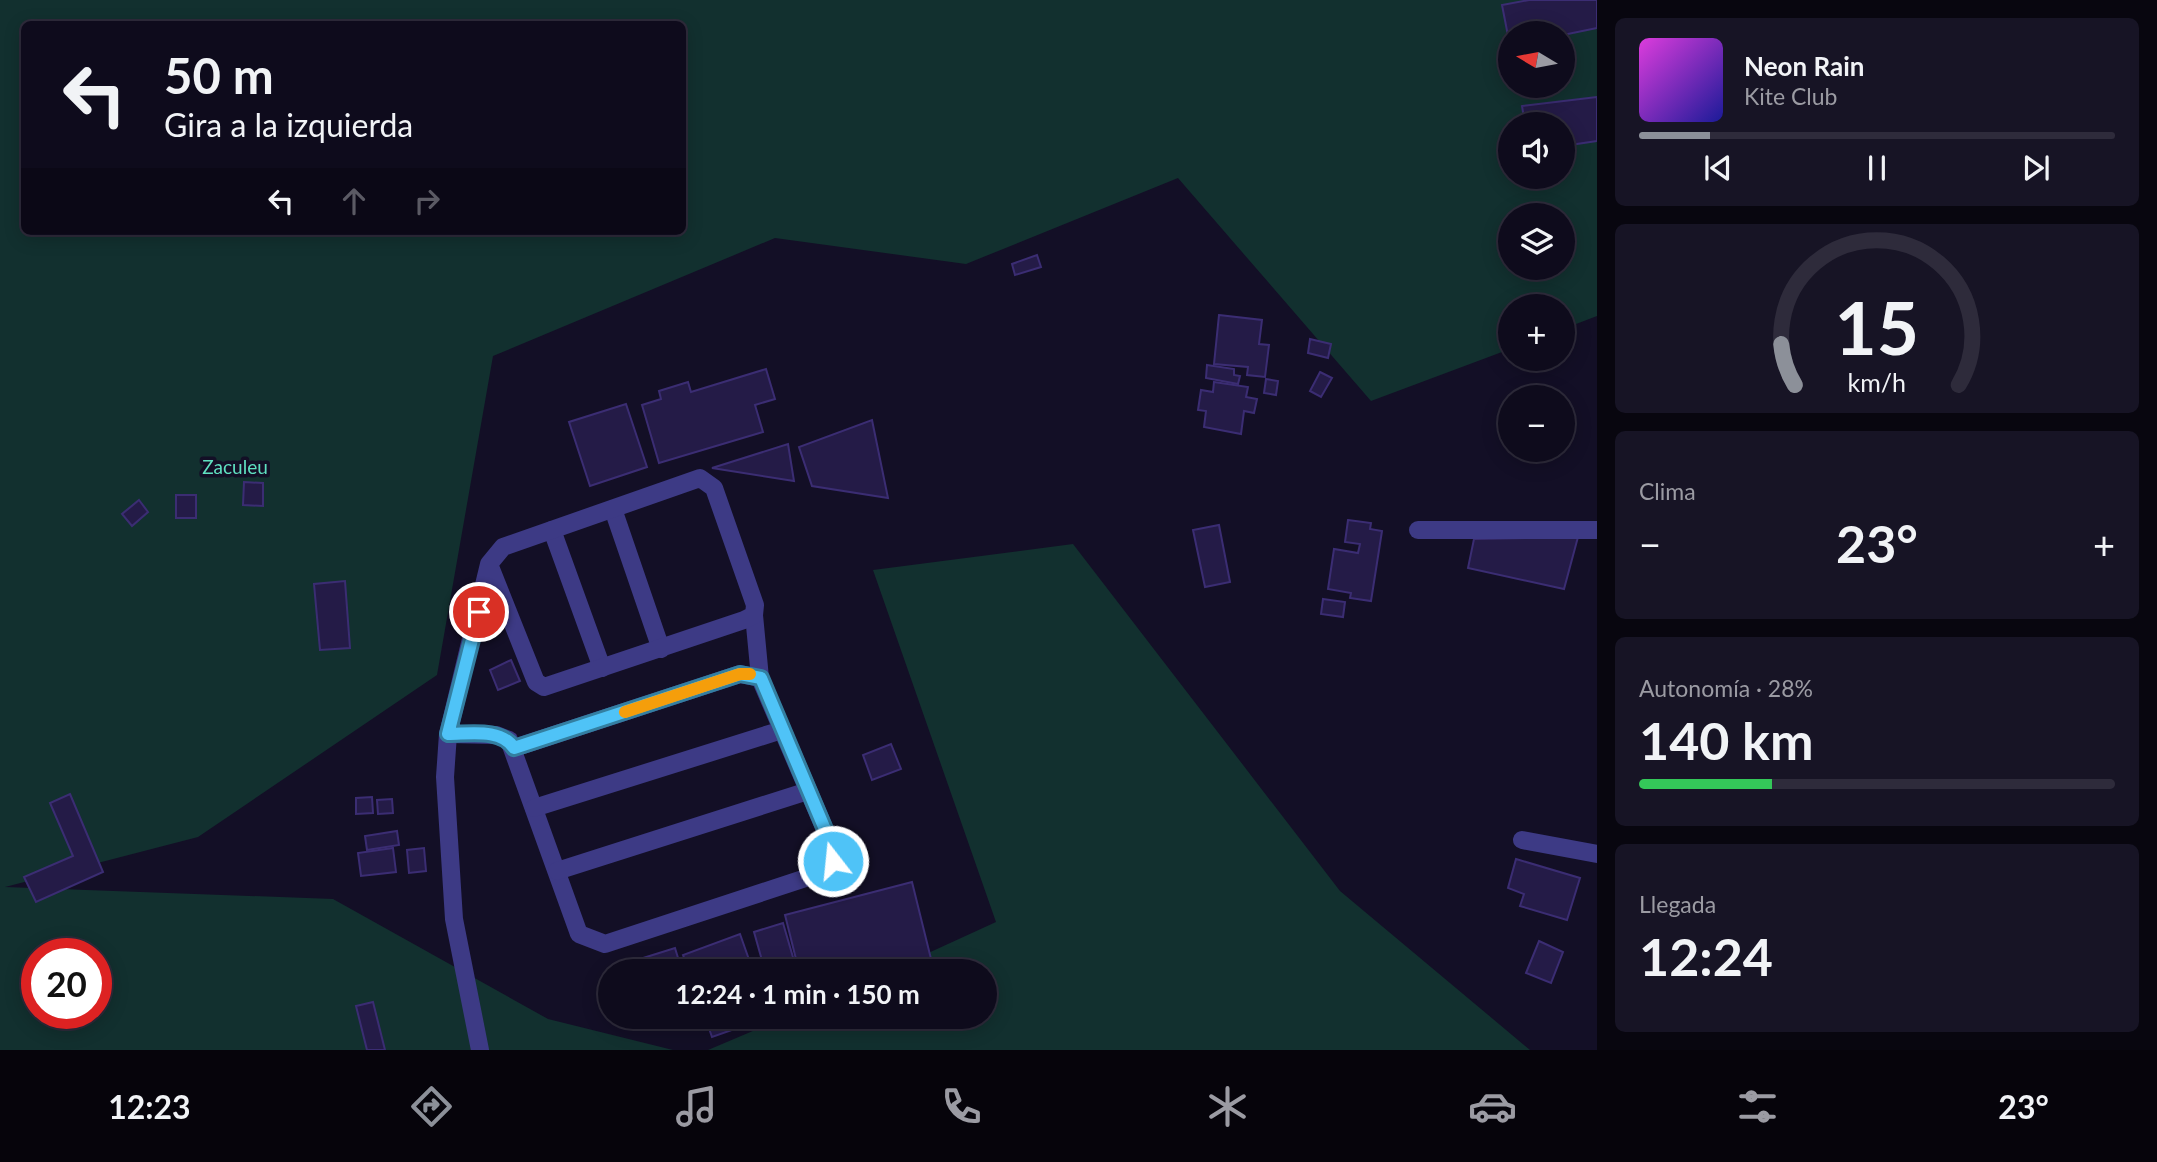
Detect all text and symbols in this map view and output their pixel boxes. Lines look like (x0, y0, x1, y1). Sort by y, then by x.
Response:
north arrow (1498, 21, 1575, 98)
map controls (1498, 21, 1575, 462)
text: 50 m (164, 46, 274, 104)
icon: left (49, 49, 140, 140)
text: Neon Rain (1744, 50, 1864, 82)
text: Kite Club (1744, 82, 1837, 110)
text: Gira a la izquierda (164, 105, 413, 144)
button: sound (1498, 112, 1575, 189)
icon: previous (1699, 149, 1737, 187)
icon: pause (1858, 149, 1896, 187)
icon: next (2017, 149, 2055, 187)
icon: left (262, 182, 300, 220)
icon: ahead (335, 182, 373, 220)
icon: right (408, 182, 446, 220)
button: layers (1498, 203, 1575, 280)
text: 15 (1835, 283, 1919, 371)
button: + (1498, 294, 1575, 371)
text: km/h (1848, 366, 1906, 396)
button: − (1498, 385, 1575, 462)
park label: Zaculeu (202, 455, 268, 478)
text: Clima (1639, 477, 1696, 505)
text: 23° (1836, 512, 1918, 574)
text: − (1639, 521, 1661, 567)
text: + (2093, 521, 2115, 567)
pin (449, 582, 509, 642)
icon: arrive (460, 593, 498, 631)
text: Autonomía · 28% (1639, 674, 1813, 702)
text: 140 km (1639, 709, 1813, 771)
position arrow (796, 824, 870, 898)
text: Llegada (1639, 890, 1716, 918)
text: 12:24 (1639, 925, 1773, 987)
speed limit sign: 20 (21, 938, 112, 1029)
text: 12:24 · 1 min · 150 m (675, 978, 920, 1010)
icon: directions (407, 1082, 456, 1131)
icon: music (672, 1082, 721, 1131)
icon: phone (937, 1082, 986, 1131)
icon: climate (1203, 1082, 1252, 1131)
icon: car (1468, 1082, 1517, 1131)
icon: filters (1733, 1082, 1782, 1131)
text: 12:23 (108, 1087, 191, 1126)
text: 23° (1998, 1087, 2049, 1126)

